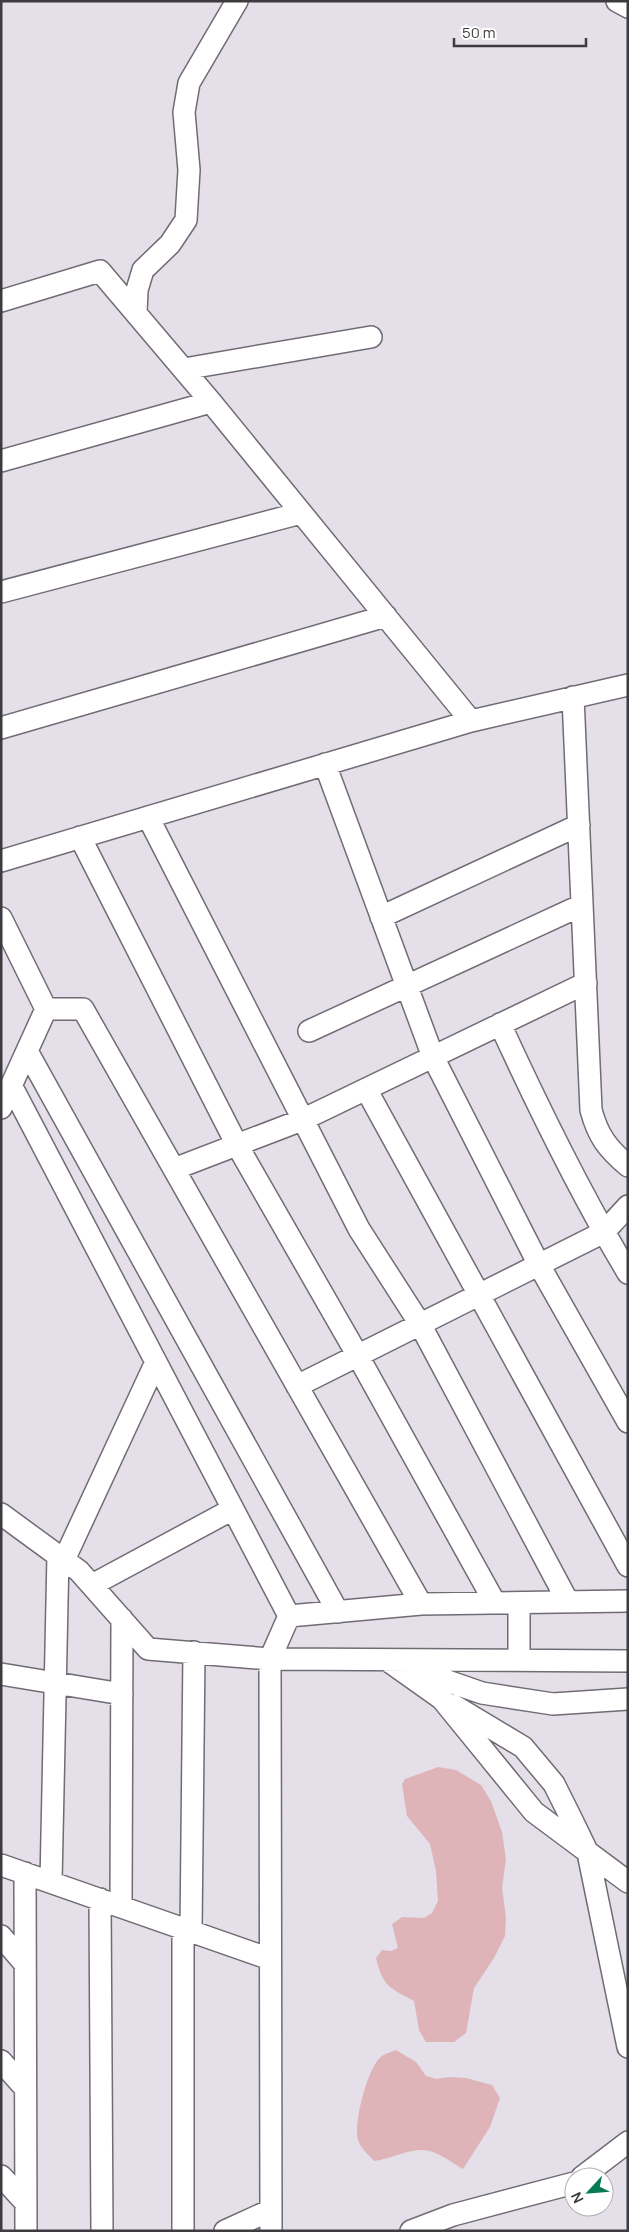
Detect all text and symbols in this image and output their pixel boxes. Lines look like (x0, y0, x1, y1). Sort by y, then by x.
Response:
scale bar (454, 15, 586, 47)
text: 50 m (462, 22, 496, 43)
north arrow (564, 2167, 614, 2217)
text: N (566, 2189, 588, 2207)

